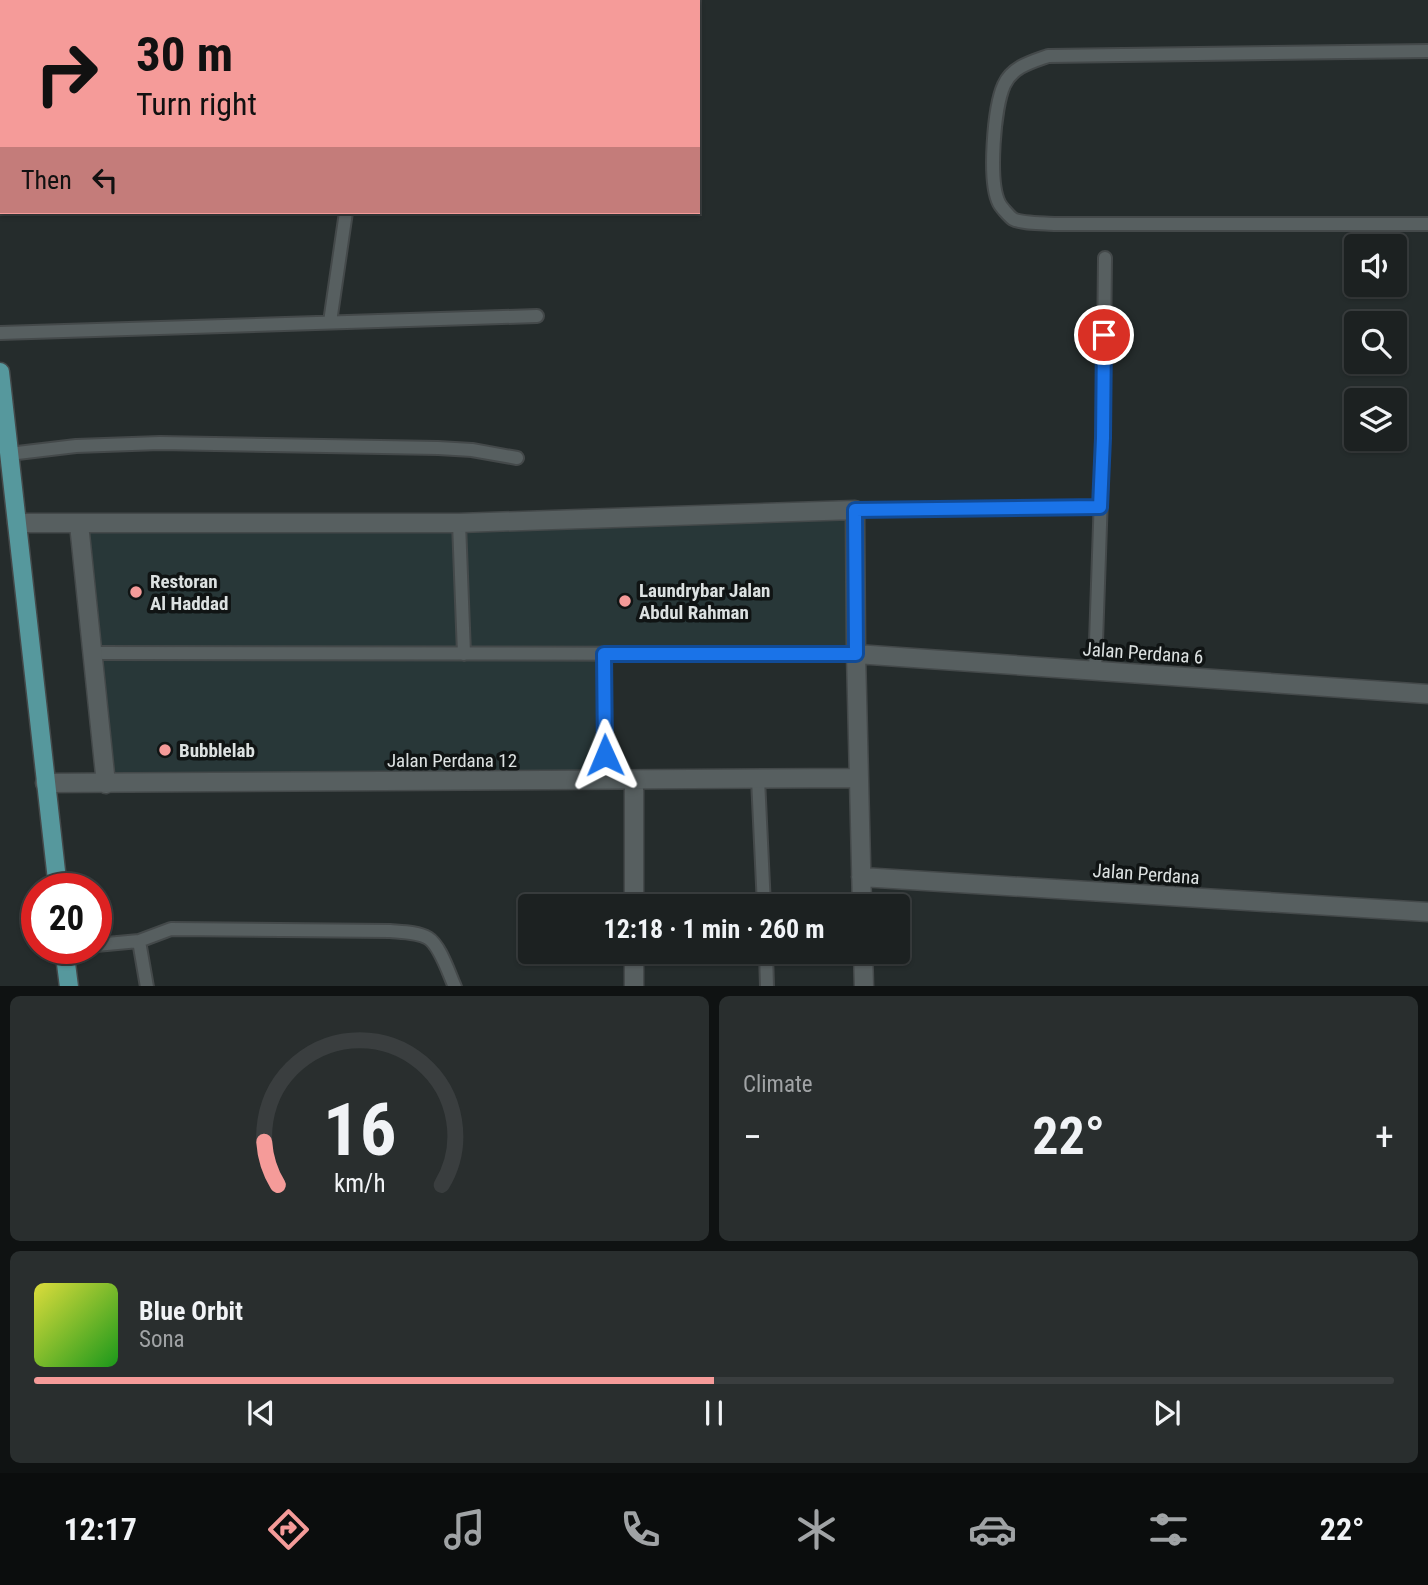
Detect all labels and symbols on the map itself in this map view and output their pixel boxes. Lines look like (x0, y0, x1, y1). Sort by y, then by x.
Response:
pin (1074, 305, 1134, 365)
place label: Restoran Al Haddad (150, 570, 228, 615)
place label: Laundrybar Jalan Abdul Rahman (639, 579, 770, 624)
marker: Restoran Al Haddad (128, 584, 144, 600)
marker: Laundrybar Jalan Abdul Rahman (617, 593, 633, 609)
street label: Jalan Perdana 6 (1082, 637, 1204, 669)
position arrow (568, 718, 642, 792)
place label: Bubblelab (179, 739, 255, 762)
marker: Bubblelab (157, 742, 173, 758)
street label: Jalan Perdana 12 (387, 749, 517, 772)
street label: Jalan Perdana (1092, 859, 1200, 889)
speed limit sign: 20 (21, 873, 112, 964)

